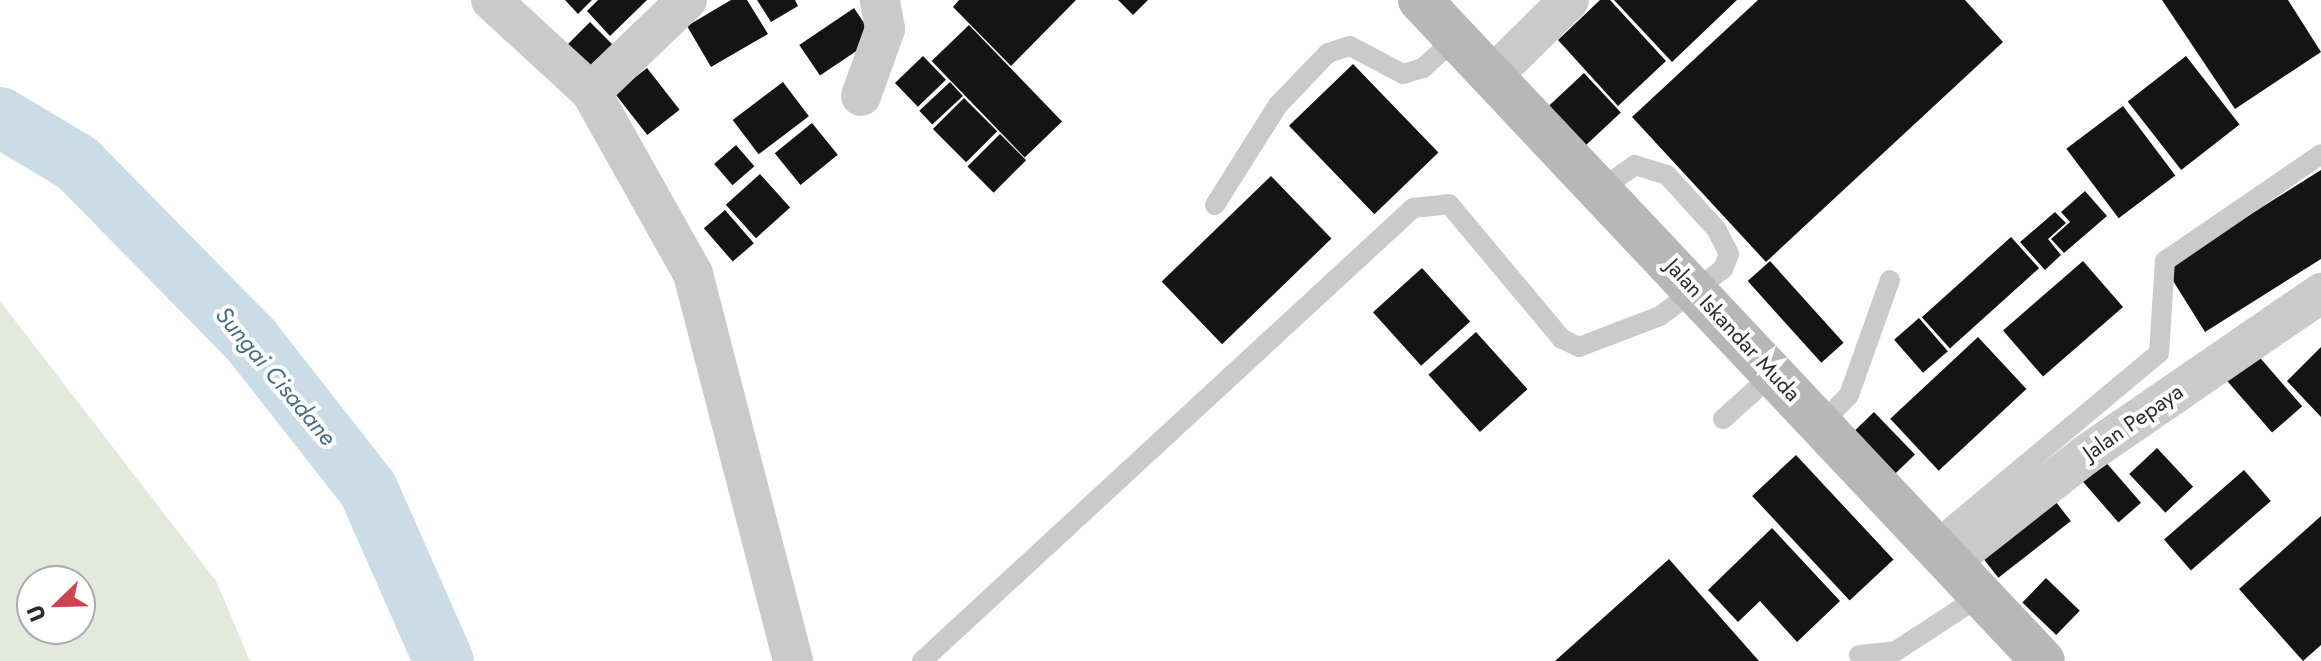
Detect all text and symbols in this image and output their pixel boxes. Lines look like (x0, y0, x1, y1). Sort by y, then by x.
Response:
street label: Jalan Iskandar Muda (1660, 253, 1806, 407)
water label: Sungai Cisadane (210, 301, 342, 451)
street label: Jalan Pepaya (2078, 378, 2188, 466)
north arrow (16, 565, 96, 645)
text: U (18, 600, 53, 627)

